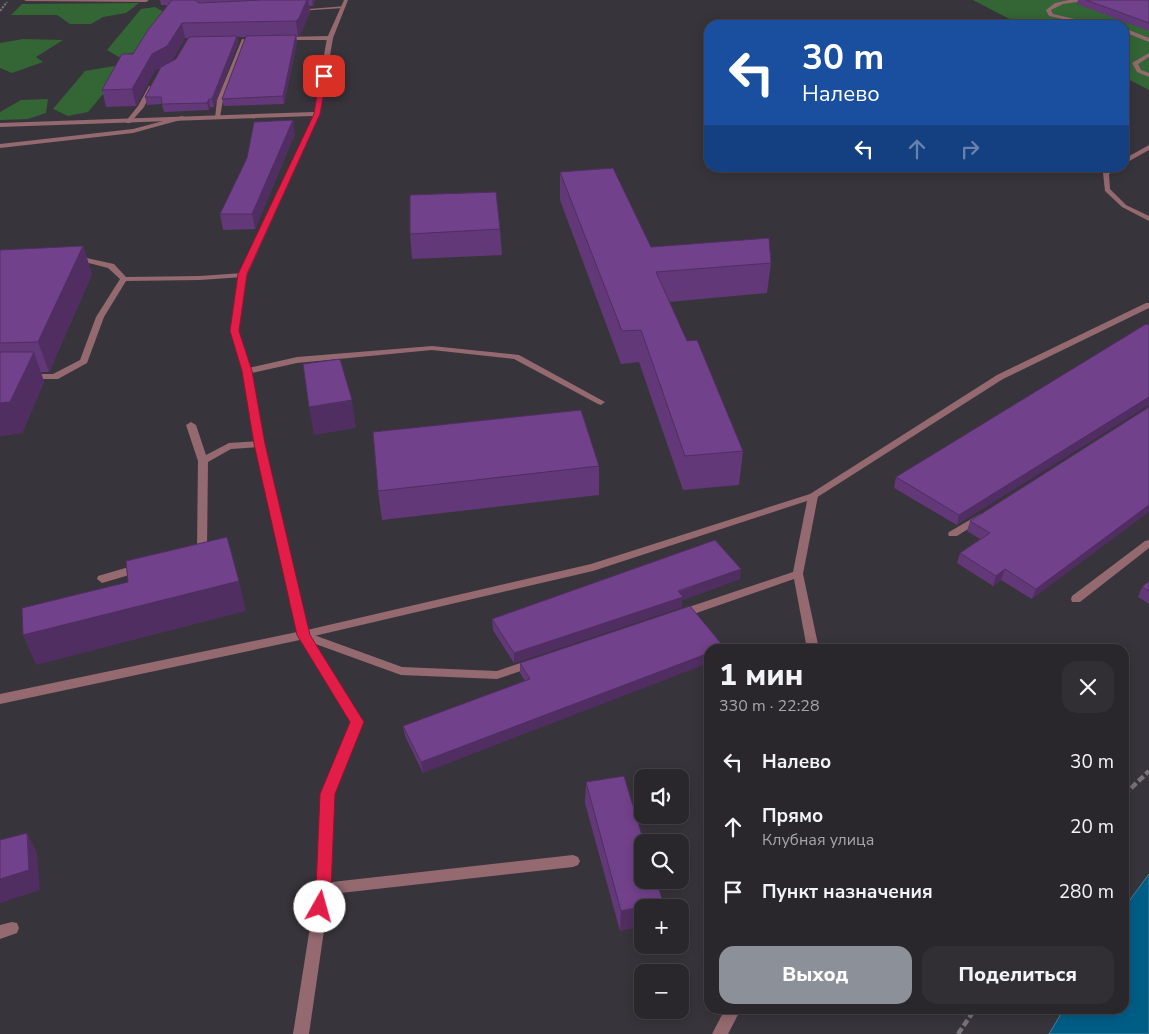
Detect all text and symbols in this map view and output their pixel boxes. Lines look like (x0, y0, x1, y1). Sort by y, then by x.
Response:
text: 30 m (802, 34, 884, 81)
icon: left (719, 40, 784, 105)
pin (303, 55, 345, 97)
icon: arrive (310, 62, 338, 90)
text: Налево (802, 79, 880, 109)
icon: left (850, 135, 878, 163)
icon: ahead (903, 135, 931, 163)
icon: right (956, 135, 984, 163)
text: 1 мин (719, 655, 803, 696)
button: close (1062, 661, 1114, 713)
text: 330 m · 22:28 (719, 695, 820, 717)
icon: left (719, 748, 747, 776)
text: Налево (762, 749, 831, 775)
text: 30 m (1070, 749, 1114, 775)
map controls (634, 769, 689, 1019)
button: sound (634, 769, 689, 824)
text: Прямо (762, 803, 823, 829)
icon: ahead (719, 813, 747, 841)
text: 20 m (1070, 814, 1114, 840)
text: Клубная улица (762, 829, 874, 851)
button: search (634, 834, 689, 889)
icon: arrive (719, 878, 747, 906)
text: Пункт назначения (762, 879, 933, 905)
text: 280 m (1059, 879, 1114, 905)
position arrow (293, 880, 345, 932)
button: + (634, 899, 689, 954)
button: Выход (719, 946, 912, 1004)
button: Поделиться (922, 946, 1114, 1004)
button: − (634, 964, 689, 1019)

